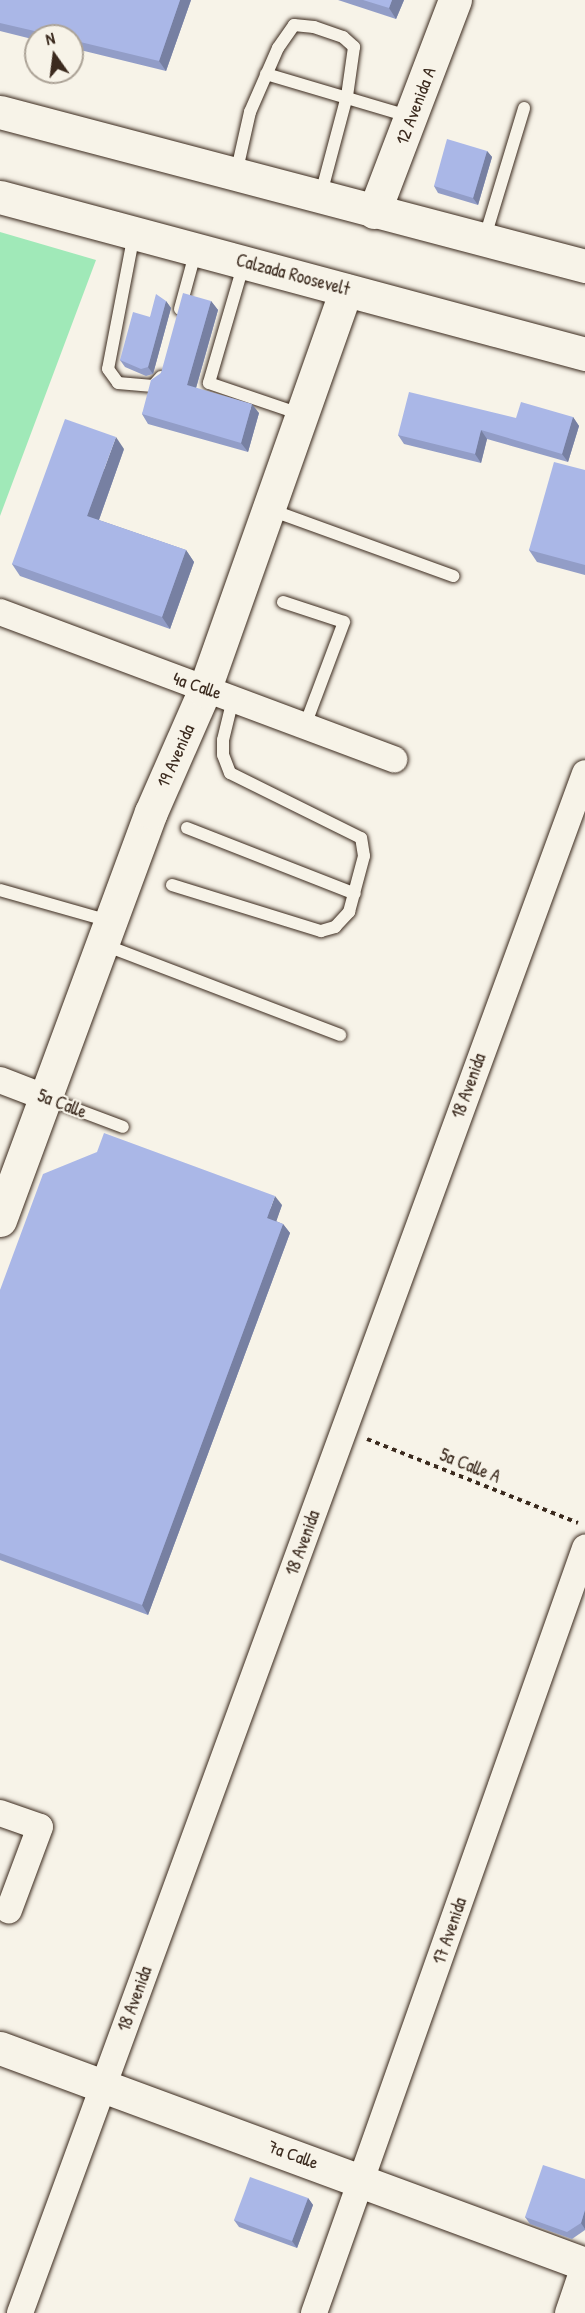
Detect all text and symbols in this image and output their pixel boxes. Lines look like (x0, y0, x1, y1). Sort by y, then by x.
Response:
north arrow (24, 24, 84, 84)
text: N (43, 27, 57, 50)
street label: 12 Avenida A (391, 64, 441, 148)
street label: Calzada Roosevelt (234, 249, 352, 301)
street label: 4a Calle (170, 668, 224, 704)
street label: 19 Avenida (153, 721, 199, 791)
street label: 18 Avenida (447, 1050, 491, 1122)
street label: 5a Calle (34, 1085, 90, 1123)
street label: 5a Calle A (436, 1444, 504, 1488)
street label: 18 Avenida (281, 1507, 325, 1579)
street label: 17 Avenida (429, 1895, 471, 1967)
street label: 18 Avenida (113, 1963, 157, 2035)
street label: 7a Calle (265, 2136, 321, 2174)

